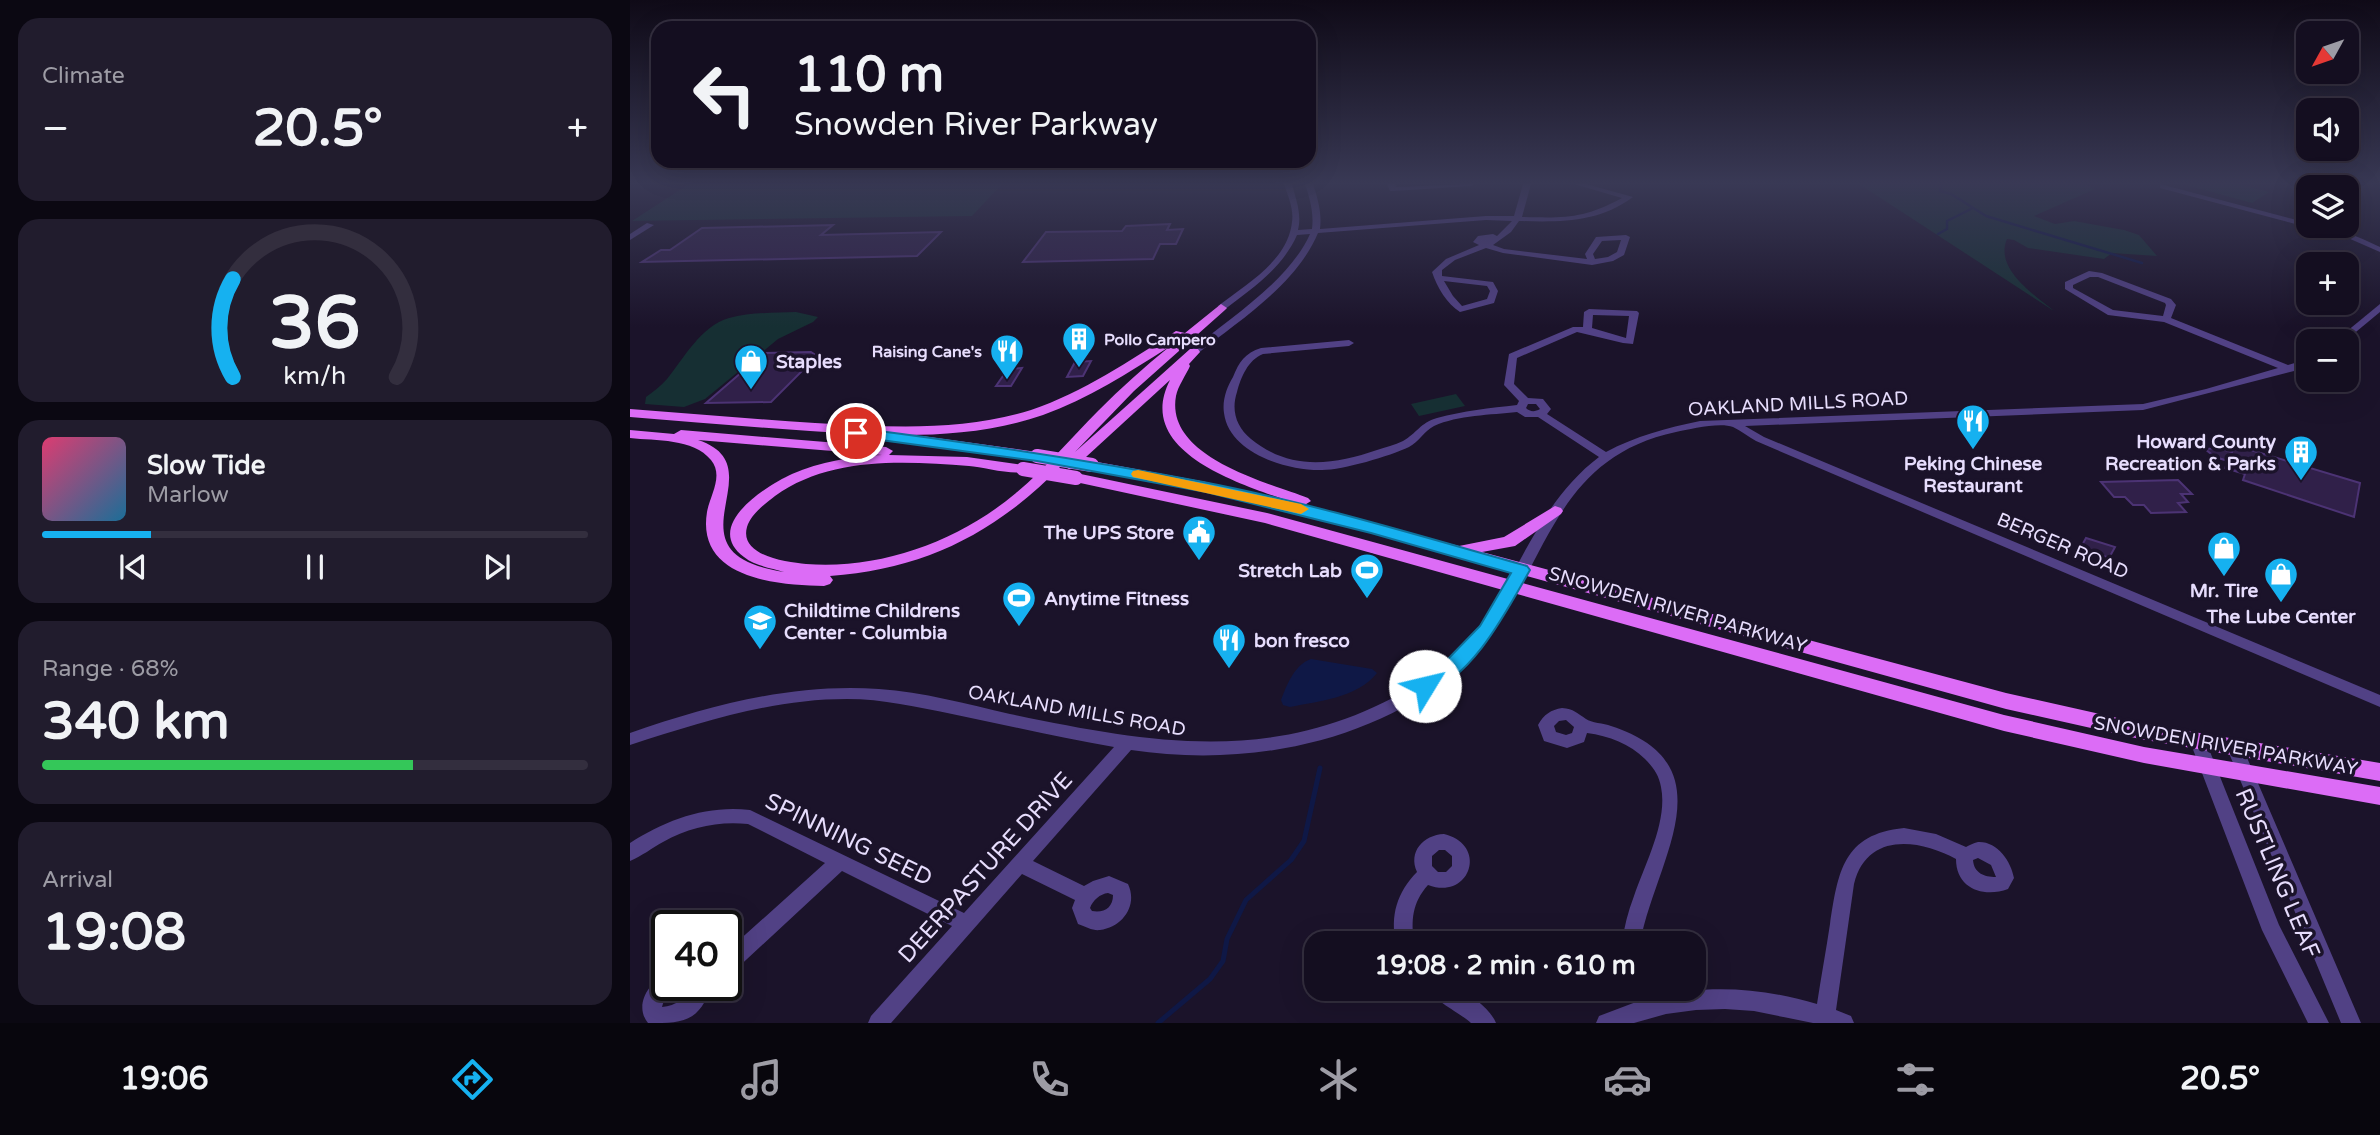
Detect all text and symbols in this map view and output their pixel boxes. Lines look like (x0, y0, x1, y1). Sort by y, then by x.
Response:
north arrow (2296, 21, 2359, 84)
map controls (2296, 21, 2359, 392)
text: 110 m (794, 46, 944, 105)
icon: left (679, 49, 770, 140)
text: Climate (42, 62, 125, 90)
text: 20.5° (253, 97, 383, 160)
button: sound (2296, 98, 2359, 161)
text: − (42, 106, 69, 152)
text: + (567, 106, 588, 152)
text: Snowden River Parkway (794, 106, 1158, 144)
button: layers (2296, 175, 2359, 238)
button: + (2296, 252, 2359, 315)
text: 36 (269, 280, 361, 368)
building icon: Pollo Campero (1060, 320, 1098, 369)
button: − (2296, 329, 2359, 392)
place label: Pollo Campero (1104, 330, 1216, 350)
restaurant icon: Raising Cane's (988, 332, 1026, 381)
shop icon: Staples (732, 342, 770, 391)
place label: Raising Cane's (872, 342, 982, 362)
place label: Staples (776, 351, 842, 374)
text: km/h (284, 360, 346, 390)
street label: OAKLAND MILLS ROAD (1687, 387, 1909, 421)
restaurant icon: Peking Chinese Restaurant (1954, 402, 1992, 451)
pin (826, 403, 886, 463)
icon: arrive (837, 414, 875, 452)
place label: Howard County Recreation & Parks (2105, 431, 2277, 475)
building icon: Howard County Recreation & Parks (2282, 433, 2320, 482)
text: Slow Tide (147, 450, 265, 481)
place label: Peking Chinese Restaurant (1904, 453, 2043, 497)
text: Marlow (147, 481, 229, 509)
street label: BERGER ROAD (1993, 508, 2132, 584)
public building icon: The UPS Store (1180, 513, 1218, 562)
place label: The UPS Store (1043, 522, 1174, 544)
shop icon: Mr. Tire (2205, 529, 2243, 578)
icon: previous (114, 548, 152, 586)
icon: pause (296, 548, 334, 586)
icon: next (478, 548, 516, 586)
sports icon: Stretch Lab (1348, 551, 1386, 600)
shop icon: The Lube Center (2262, 555, 2300, 604)
place label: Stretch Lab (1238, 560, 1342, 582)
street label: SNOWDEN RIVER PARKWAY (1546, 562, 1809, 657)
sports icon: Anytime Fitness (1000, 579, 1038, 628)
place label: Mr. Tire (2190, 580, 2259, 602)
place label: Anytime Fitness (1044, 588, 1189, 611)
place label: Childtime Childrens Center - Columbia (784, 600, 960, 644)
school or university icon: Childtime Childrens Center - Columbia (741, 602, 779, 651)
place label: The Lube Center (2205, 606, 2356, 628)
restaurant icon: bon fresco (1210, 621, 1248, 670)
place label: bon fresco (1254, 630, 1350, 652)
position arrow (1388, 649, 1462, 723)
text: Range · 68% (42, 655, 178, 683)
street label: OAKLAND MILLS ROAD (966, 681, 1187, 741)
text: 340 km (42, 690, 230, 753)
street label: SNOWDEN RIVER PARKWAY (2092, 712, 2360, 780)
street label: DEERPASTURE DRIVE (893, 766, 1079, 969)
street label: RUSTLING LEAF (2229, 784, 2325, 963)
street label: SPINNING SEED (760, 787, 937, 892)
text: Arrival (42, 866, 113, 894)
text: 19:08 (42, 901, 186, 964)
speed limit sign: 40 (651, 910, 742, 1001)
text: 19:08 · 2 min · 610 m (1374, 950, 1636, 981)
icon: directions (448, 1055, 497, 1104)
icon: music (737, 1055, 786, 1104)
icon: phone (1025, 1055, 1074, 1104)
icon: climate (1314, 1055, 1363, 1104)
icon: car (1603, 1055, 1652, 1104)
icon: filters (1891, 1055, 1940, 1104)
text: 19:06 (120, 1060, 209, 1098)
text: 20.5° (2180, 1060, 2260, 1098)

